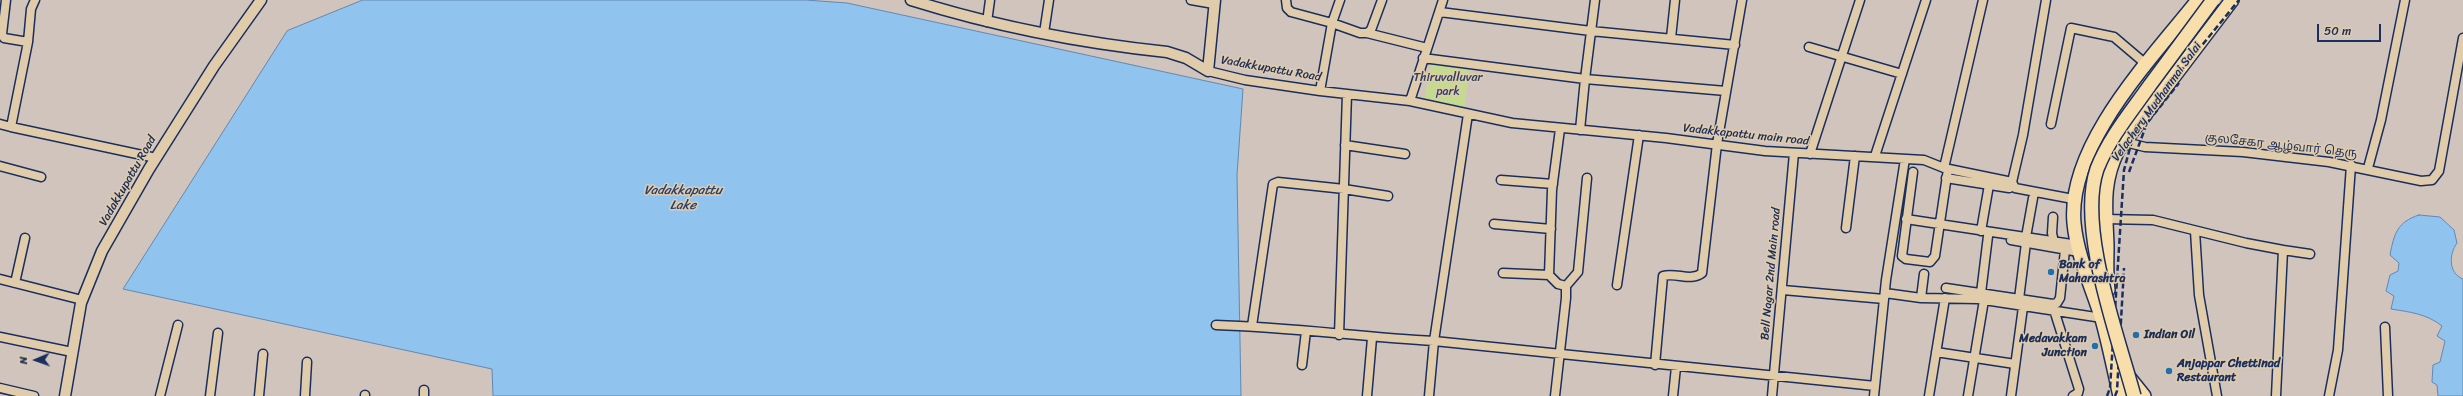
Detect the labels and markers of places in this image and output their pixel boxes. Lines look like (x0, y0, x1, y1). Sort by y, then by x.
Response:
place label: Bank of Maharashtra (2059, 258, 2125, 286)
marker: Bank of Maharashtra (2046, 267, 2056, 277)
place label: Indian Oil (2144, 328, 2195, 342)
marker: Indian Oil (2131, 330, 2141, 340)
place label: Medavakkam Junction (2019, 332, 2087, 360)
marker: Medavakkam Junction (2090, 341, 2100, 351)
place label: Anjappar Chettinad Restaurant (2177, 357, 2280, 385)
marker: Anjappar Chettinad Restaurant (2164, 366, 2174, 376)

